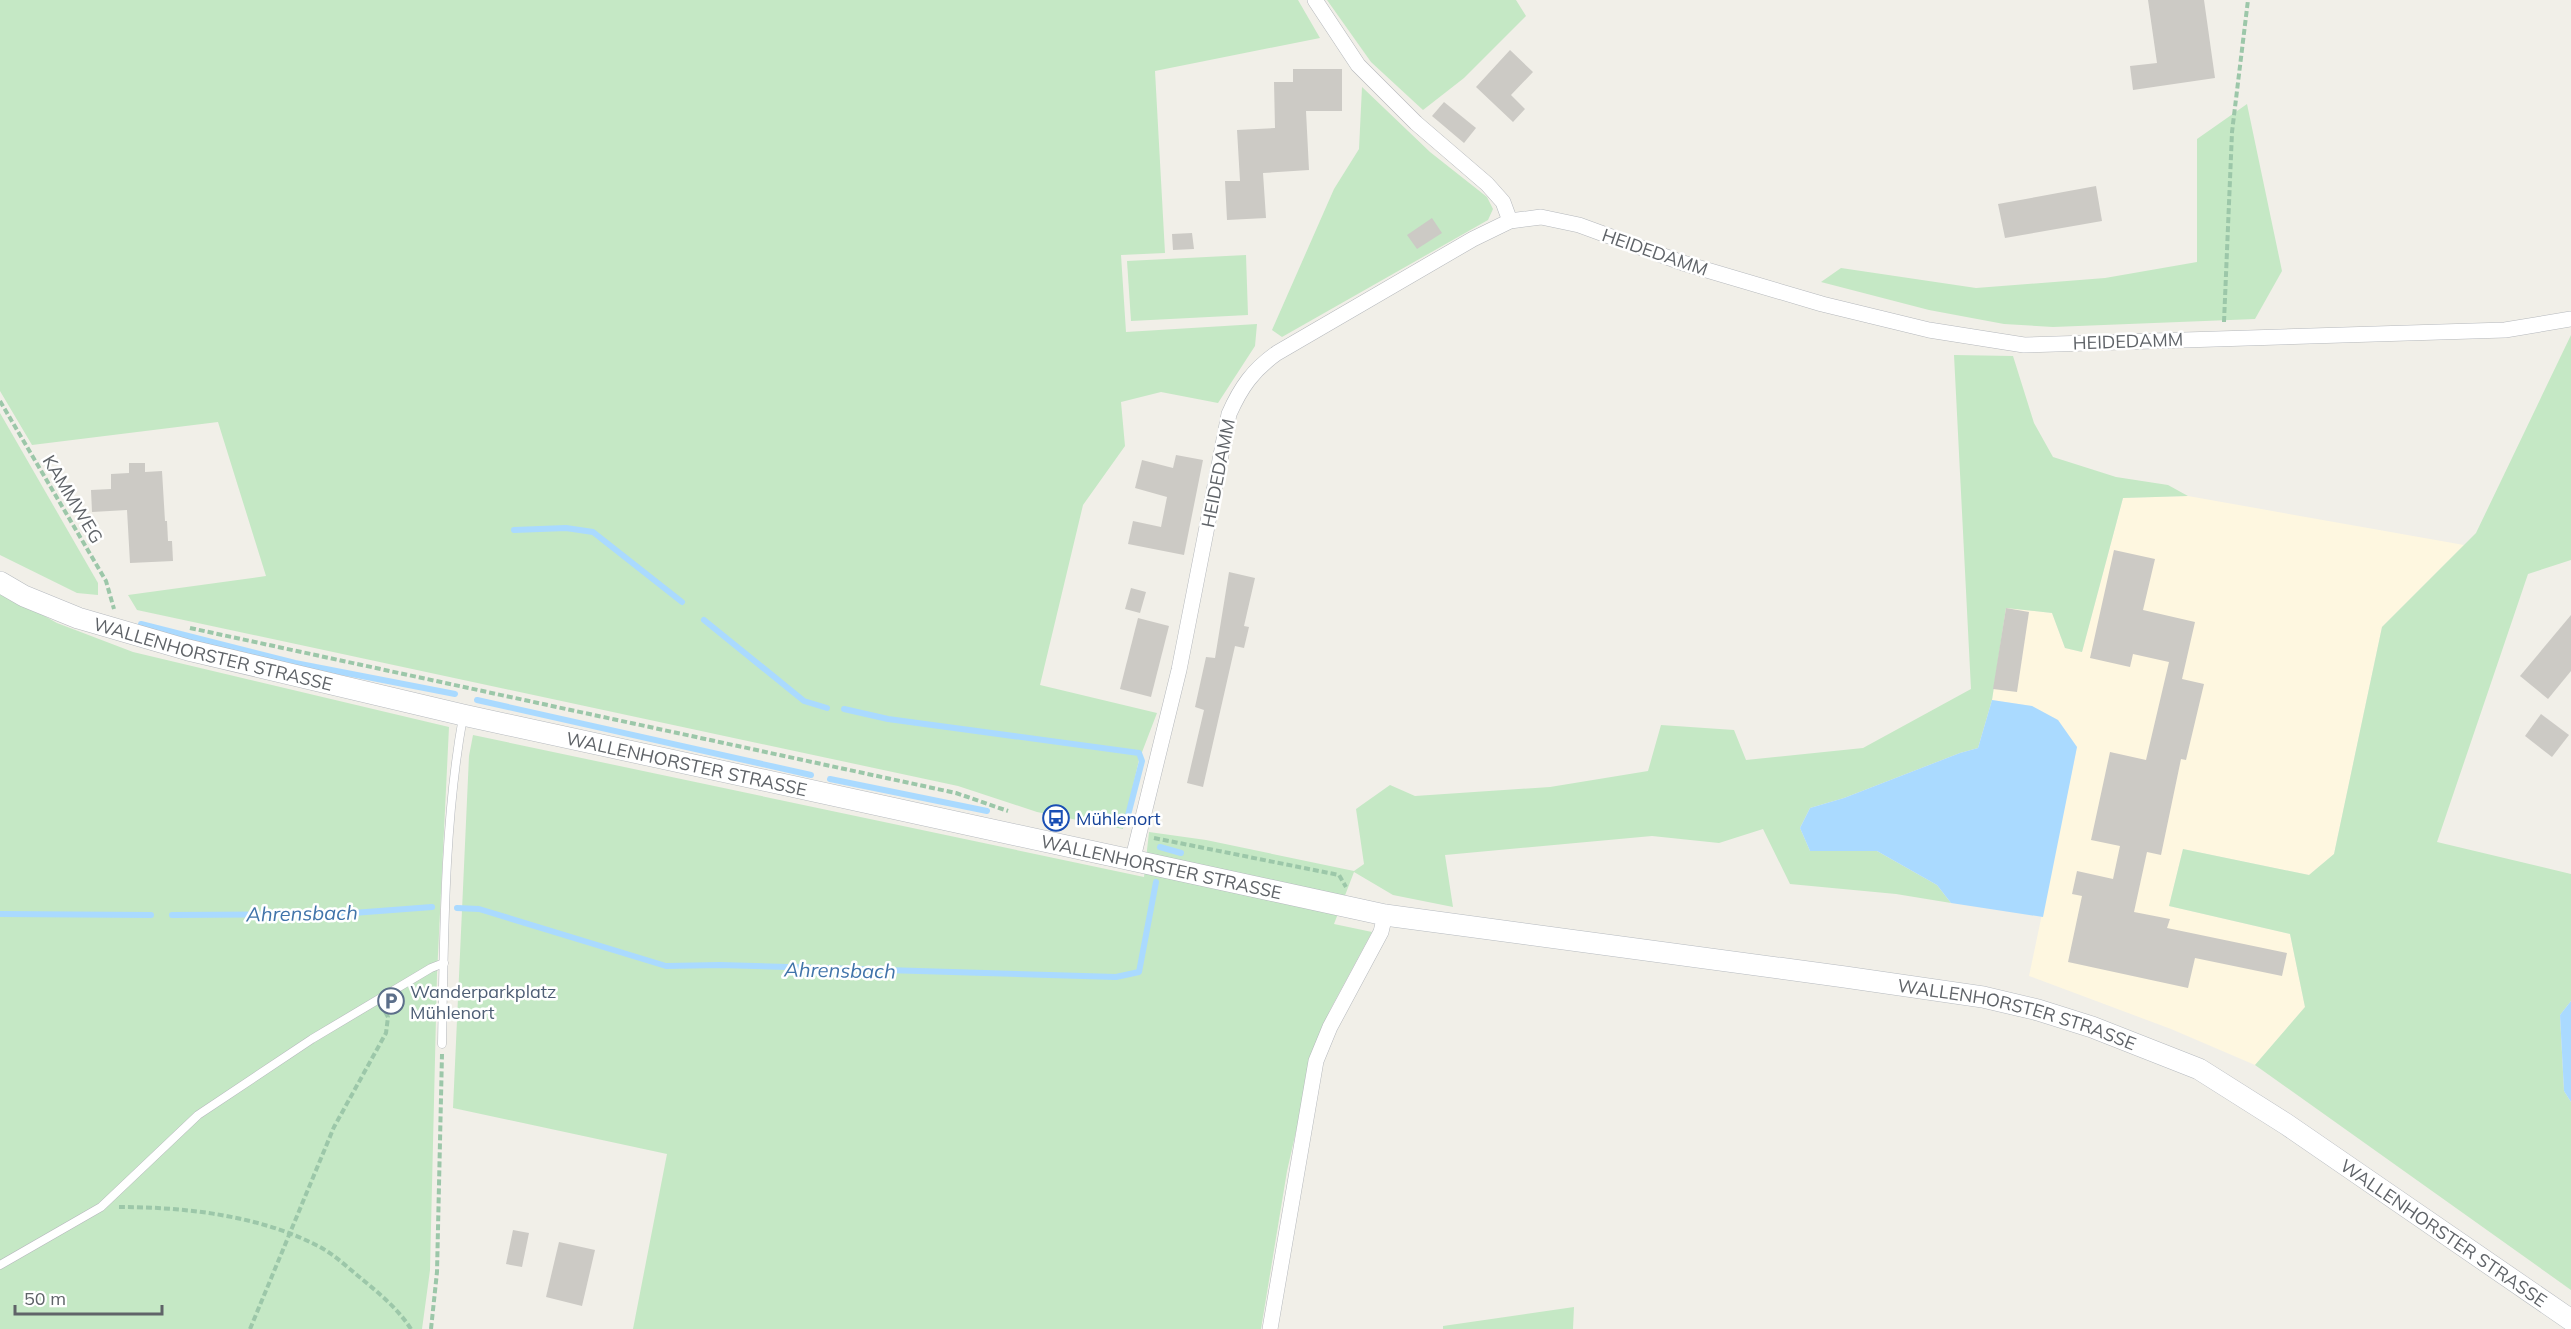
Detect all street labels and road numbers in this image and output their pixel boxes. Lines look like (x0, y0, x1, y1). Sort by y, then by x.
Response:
street label: HEIDEDAMM (1599, 223, 1711, 281)
street label: HEIDEDAMM (2072, 328, 2184, 354)
street label: HEIDEDAMM (1196, 417, 1240, 529)
street label: KAMMWEG (38, 451, 108, 547)
street label: WALLENHORSTER STRASSE (91, 612, 335, 695)
street label: WALLENHORSTER STRASSE (564, 726, 809, 801)
street label: WALLENHORSTER STRASSE (1039, 829, 1284, 904)
street label: WALLENHORSTER STRASSE (1896, 973, 2140, 1055)
street label: WALLENHORSTER STRASSE (2336, 1153, 2552, 1312)

